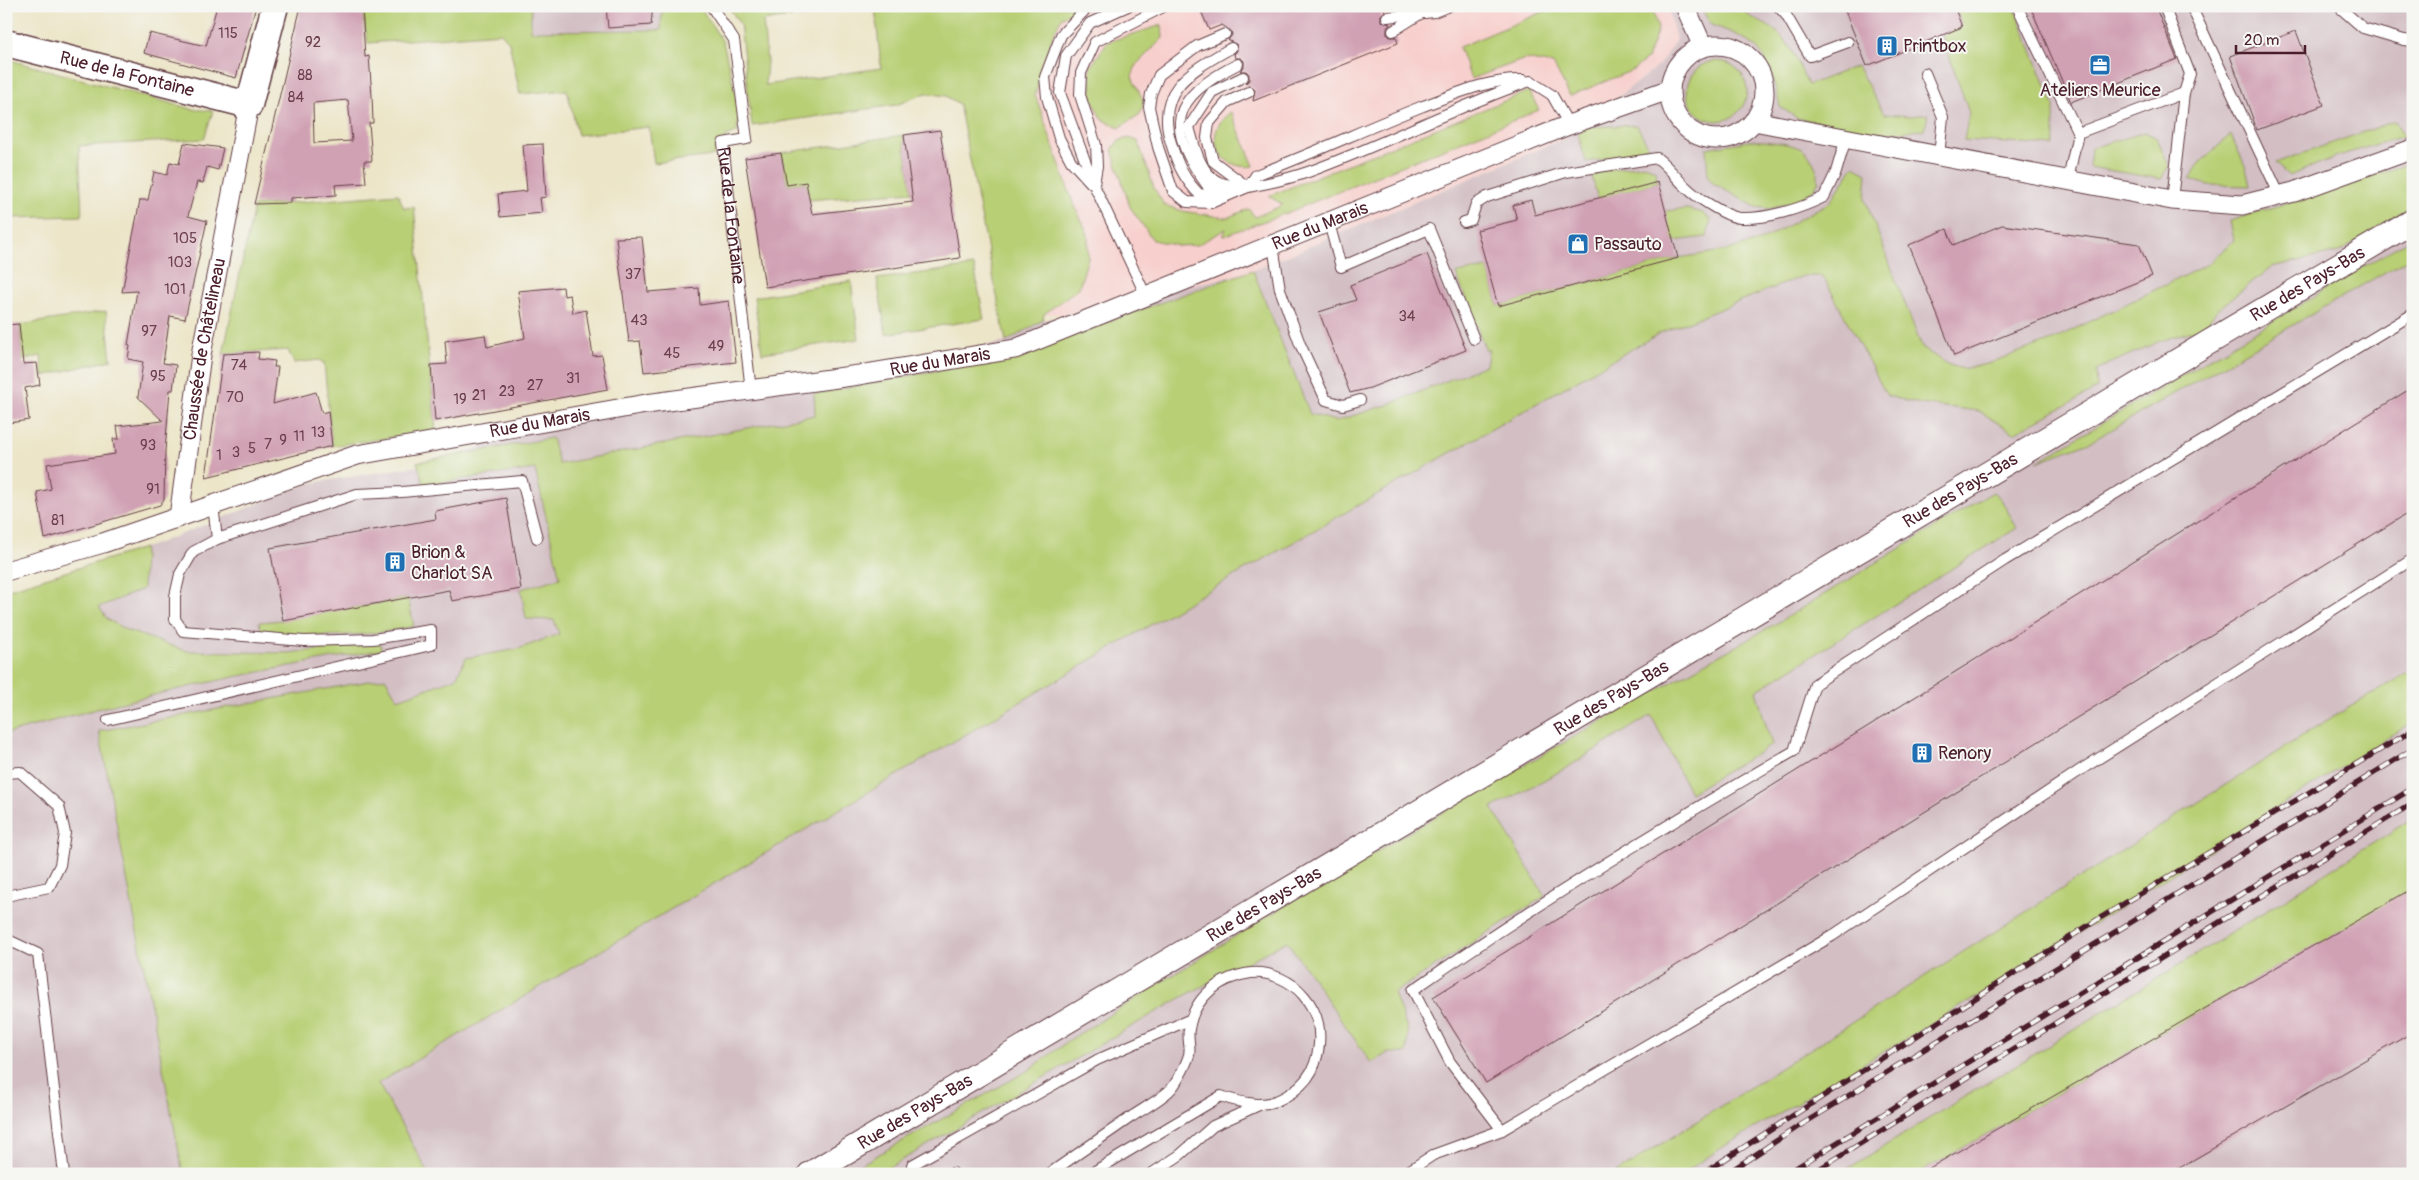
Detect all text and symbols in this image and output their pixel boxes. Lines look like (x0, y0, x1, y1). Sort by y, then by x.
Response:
scale bar (2236, 22, 2305, 54)
house number: 115 (218, 24, 238, 43)
text: 20 m (2244, 31, 2279, 50)
house number: 92 (305, 33, 321, 52)
building icon: Printbox (1875, 34, 1899, 58)
place label: Printbox (1903, 35, 1967, 58)
street label: Rue de la Fontaine (57, 46, 197, 102)
office icon: Ateliers Meurice (2088, 53, 2112, 77)
house number: 88 (297, 66, 313, 85)
place label: Ateliers Meurice (2039, 79, 2161, 102)
house number: 84 (288, 88, 304, 107)
street label: Rue de la Fontaine (712, 146, 750, 285)
street label: Rue du Marais (1269, 196, 1371, 255)
house number: 105 (173, 229, 197, 248)
shop icon: Passauto (1566, 232, 1590, 256)
place label: Passauto (1594, 233, 1662, 256)
street label: Rue des Pays-Bas (2246, 241, 2369, 327)
house number: 103 (168, 253, 192, 272)
street label: Chaussée de Châtelineau (178, 256, 231, 442)
house number: 37 (625, 265, 641, 284)
house number: 101 (164, 280, 186, 299)
house number: 34 (1398, 307, 1416, 326)
house number: 43 (630, 311, 648, 330)
house number: 97 (141, 322, 157, 341)
house number: 49 (708, 337, 724, 356)
street label: Rue du Marais (888, 342, 992, 381)
house number: 45 (664, 344, 680, 363)
house number: 74 (231, 356, 248, 375)
house number: 95 (150, 367, 166, 386)
house number: 31 (566, 369, 580, 388)
house number: 27 (527, 376, 543, 395)
house number: 23 (499, 382, 515, 401)
house number: 21 (472, 386, 486, 405)
house number: 70 (226, 388, 244, 407)
house number: 19 (453, 390, 467, 409)
street label: Rue du Marais (488, 403, 592, 443)
house number: 13 (311, 423, 325, 442)
house number: 11 (293, 427, 305, 446)
house number: 9 (279, 431, 287, 450)
house number: 7 (264, 435, 272, 454)
house number: 93 (140, 436, 156, 455)
house number: 5 (248, 439, 256, 458)
house number: 3 (232, 443, 240, 462)
house number: 1 (216, 446, 222, 465)
street label: Rue des Pays-Bas (1898, 447, 2022, 533)
house number: 91 (146, 480, 160, 499)
house number: 81 (51, 511, 65, 530)
place label: Brion & Charlot SA (411, 541, 493, 585)
building icon: Brion & Charlot SA (383, 550, 407, 574)
street label: Rue des Pays-Bas (1549, 655, 1673, 741)
building icon: Renory (1910, 741, 1934, 765)
place label: Renory (1938, 742, 1992, 765)
street label: Rue des Pays-Bas (1202, 861, 1325, 947)
street label: Rue des Pays-Bas (853, 1069, 977, 1155)

